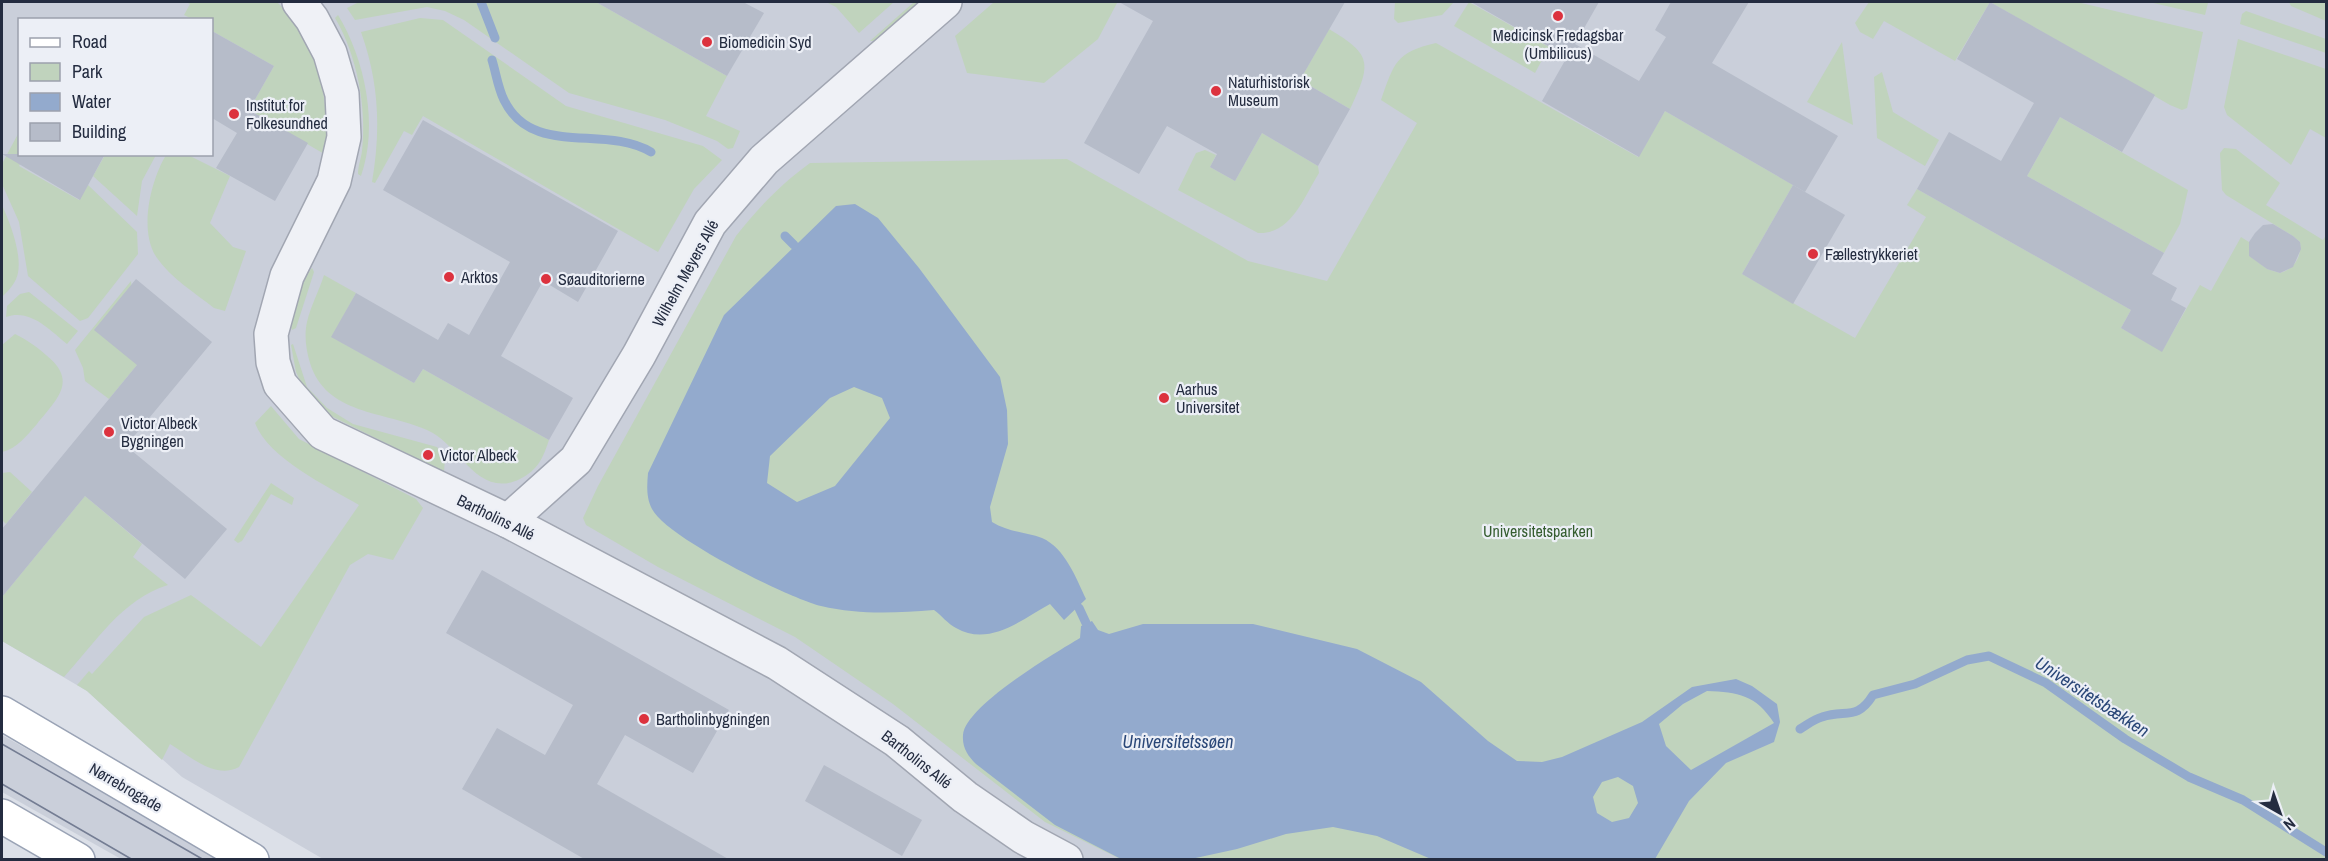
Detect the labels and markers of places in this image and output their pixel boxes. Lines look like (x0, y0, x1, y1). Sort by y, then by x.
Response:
marker: Medicinsk Fredagsbar (Umbilicus) (1551, 9, 1565, 23)
place label: Medicinsk Fredagsbar (Umbilicus) (1493, 24, 1624, 64)
place label: Biomedicin Syd (719, 31, 812, 53)
marker: Biomedicin Syd (700, 35, 714, 49)
place label: Naturhistorisk Museum (1228, 71, 1310, 111)
marker: Naturhistorisk Museum (1209, 84, 1223, 98)
place label: Institut for Folkesundhed (246, 94, 328, 134)
marker: Institut for Folkesundhed (227, 107, 241, 121)
place label: Fællestrykkeriet (1825, 243, 1918, 265)
marker: Fællestrykkeriet (1806, 247, 1820, 261)
place label: Arktos (460, 266, 498, 288)
place label: Søauditorierne (558, 268, 645, 290)
marker: Arktos (442, 270, 456, 284)
marker: Søauditorierne (539, 272, 553, 286)
place label: Aarhus Universitet (1175, 378, 1240, 418)
marker: Aarhus Universitet (1157, 391, 1171, 405)
place label: Victor Albeck Bygningen (121, 412, 198, 452)
marker: Victor Albeck Bygningen (102, 425, 116, 439)
place label: Victor Albeck (440, 444, 517, 466)
marker: Victor Albeck (421, 448, 435, 462)
place label: Bartholinbygningen (656, 708, 770, 730)
marker: Bartholinbygningen (637, 712, 651, 726)

